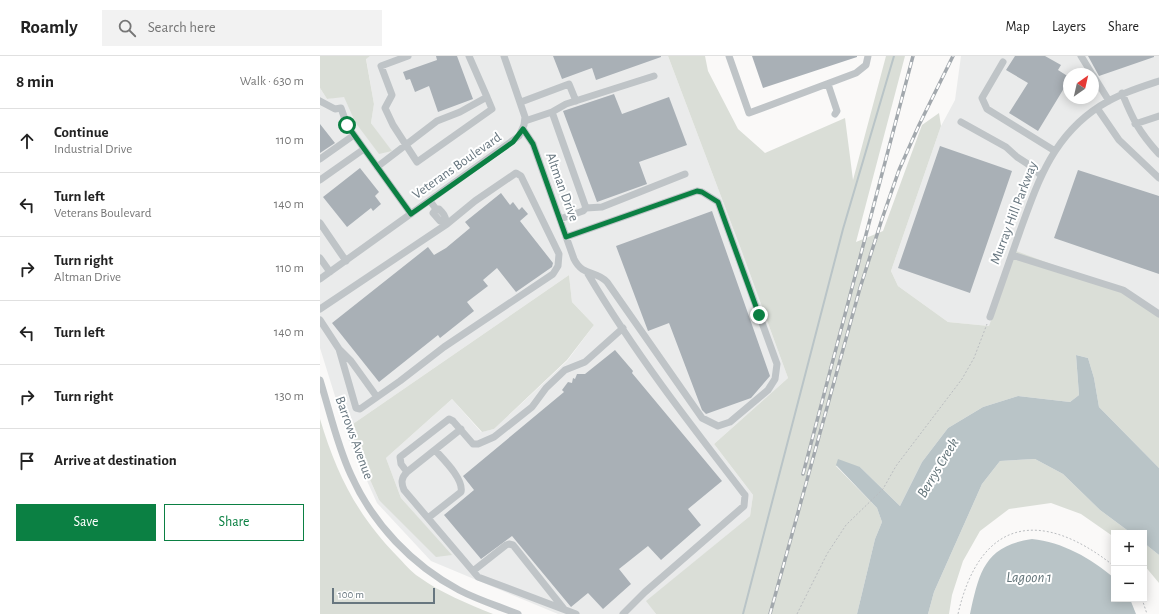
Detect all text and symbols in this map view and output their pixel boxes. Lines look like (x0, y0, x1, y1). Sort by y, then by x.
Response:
search box (102, 10, 382, 46)
icon: search (116, 17, 138, 39)
text: Roamly (20, 18, 78, 37)
text: Search here (148, 20, 216, 35)
text: Map (1005, 20, 1030, 34)
text: Layers (1052, 20, 1086, 34)
text: Share (1108, 20, 1139, 34)
north arrow (1063, 68, 1099, 104)
text: 8 min (16, 73, 54, 90)
text: Walk · 630 m (240, 75, 304, 88)
route start (338, 116, 356, 134)
text: Continue (54, 125, 109, 140)
icon: ahead (16, 130, 38, 152)
street label: Veterans Boulevard (410, 130, 504, 202)
text: 110 m (276, 134, 304, 147)
text: Industrial Drive (54, 143, 132, 156)
street label: Altman Drive (543, 151, 581, 223)
street label: Murray Hill Parkway (988, 160, 1040, 266)
text: Turn left (54, 189, 105, 204)
icon: left (16, 194, 38, 216)
text: 140 m (274, 198, 304, 211)
text: Veterans Boulevard (54, 207, 151, 220)
text: Turn right (54, 253, 113, 268)
icon: right (16, 258, 38, 280)
text: 110 m (276, 262, 304, 275)
text: Altman Drive (54, 271, 121, 284)
route end (750, 306, 768, 324)
icon: left (16, 322, 38, 344)
text: Turn left (54, 325, 105, 340)
text: 140 m (274, 326, 304, 339)
icon: right (16, 386, 38, 408)
text: Turn right (54, 389, 113, 404)
text: 130 m (275, 390, 304, 403)
street label: Barrows Avenue (332, 395, 376, 481)
water label: Berrys Creek (914, 436, 962, 500)
icon: arrive (16, 450, 38, 472)
text: Arrive at destination (54, 453, 177, 468)
button: Save (16, 504, 156, 541)
button: Share (164, 504, 304, 541)
map controls (1111, 530, 1147, 602)
button: + (1111, 530, 1147, 566)
button: − (1111, 566, 1147, 602)
water label: Lagoon 1 (1006, 570, 1052, 585)
scale bar (332, 586, 435, 605)
text: 100 m (338, 589, 364, 600)

